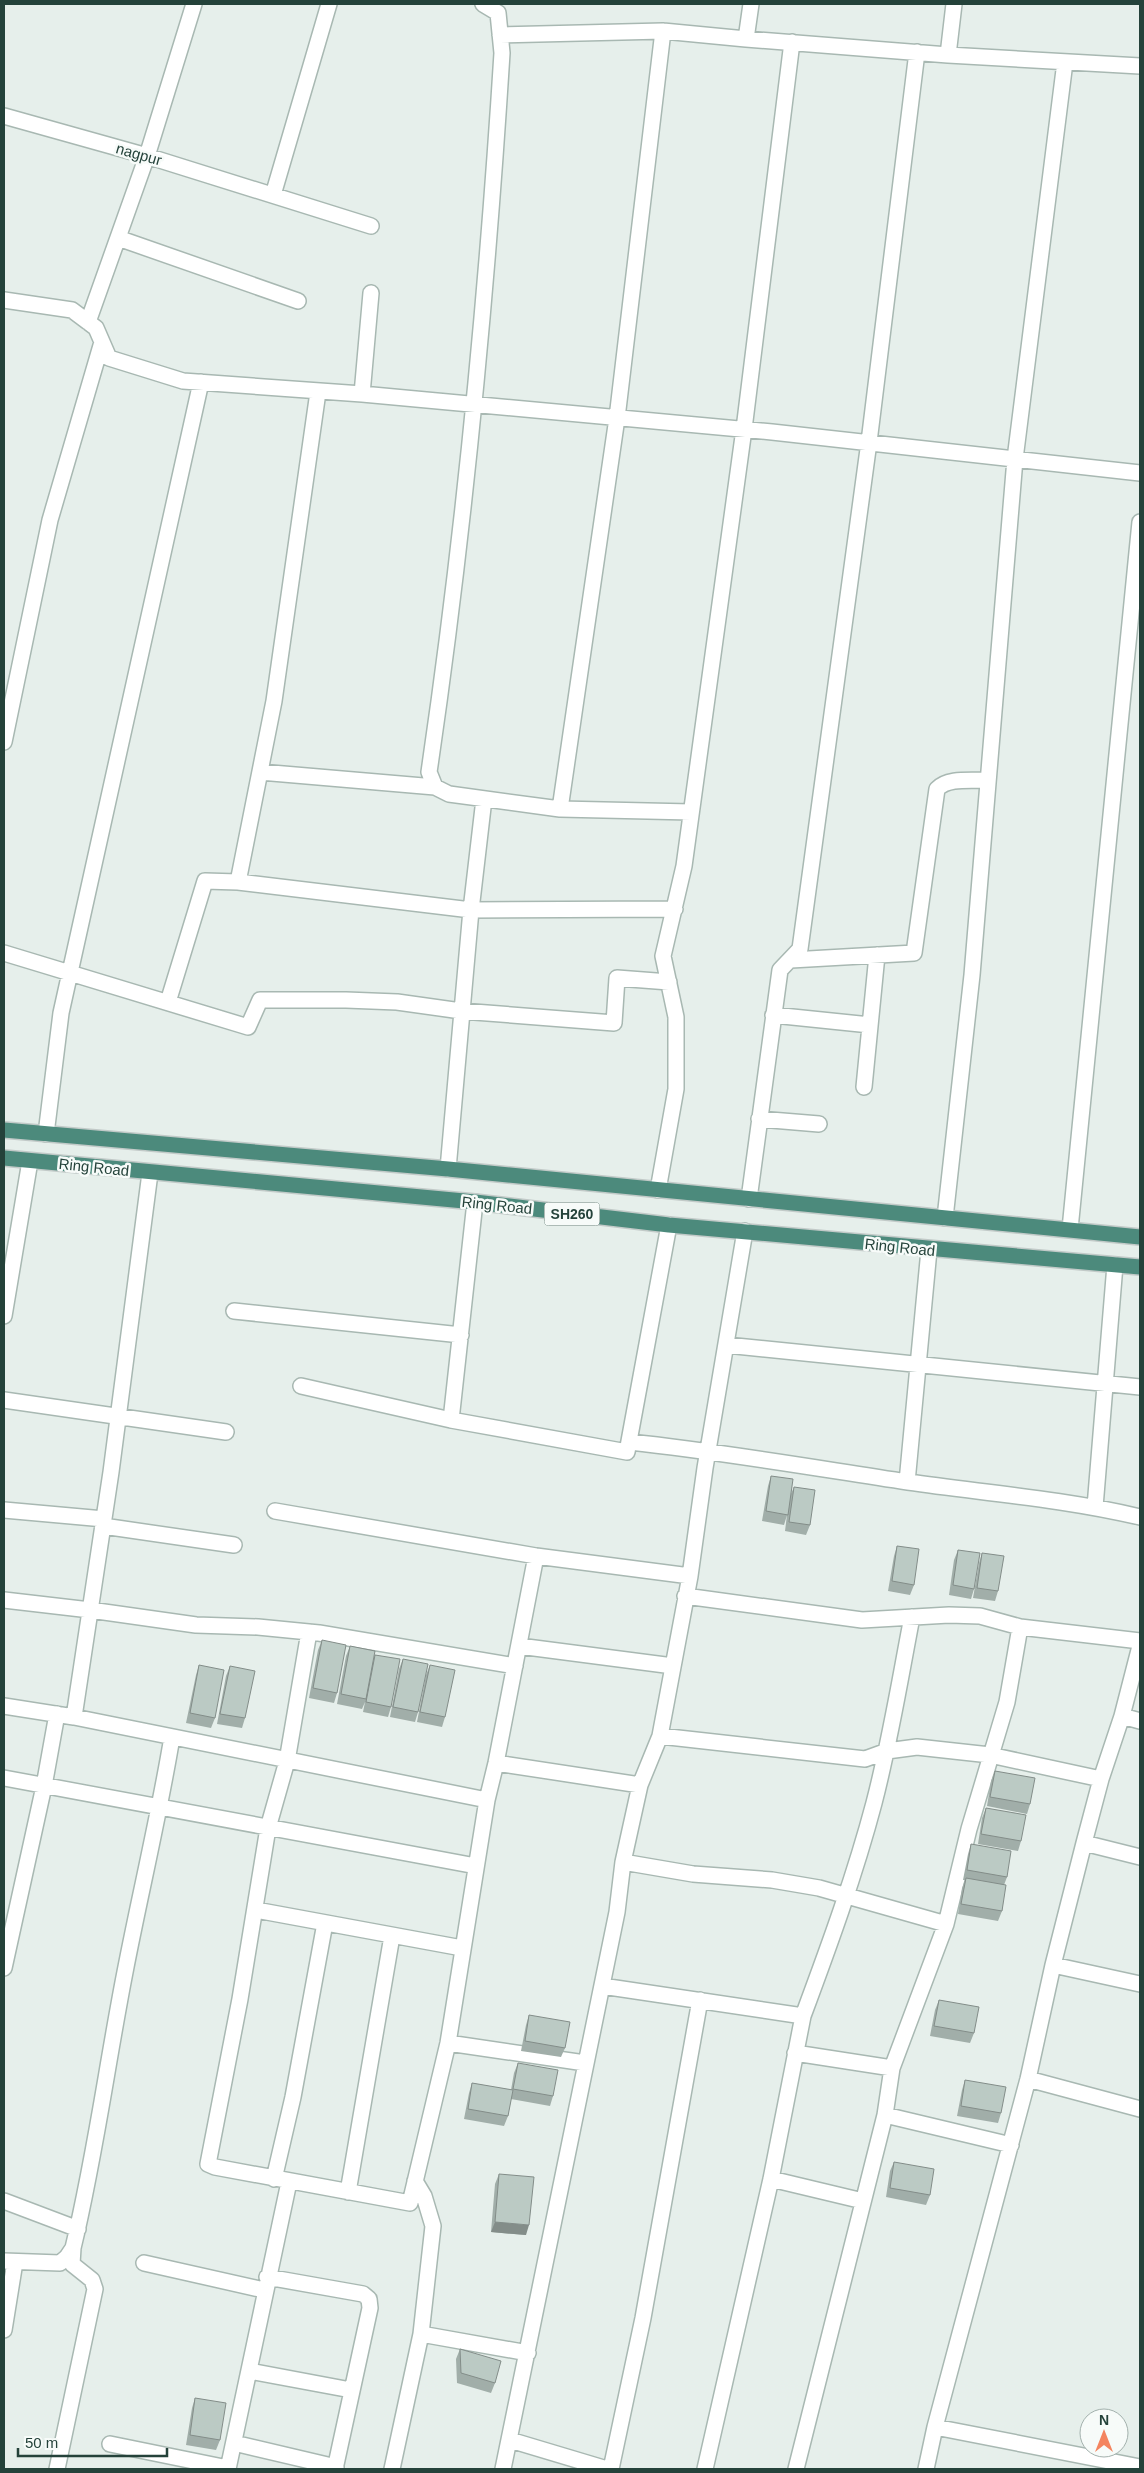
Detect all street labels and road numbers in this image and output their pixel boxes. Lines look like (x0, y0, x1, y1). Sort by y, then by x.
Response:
street label: nagpur (114, 139, 164, 169)
street label: Ring Road (58, 1155, 130, 1179)
street label: Ring Road (461, 1193, 533, 1217)
road number: SH260 (544, 1202, 600, 1226)
street label: Ring Road (864, 1235, 936, 1259)

